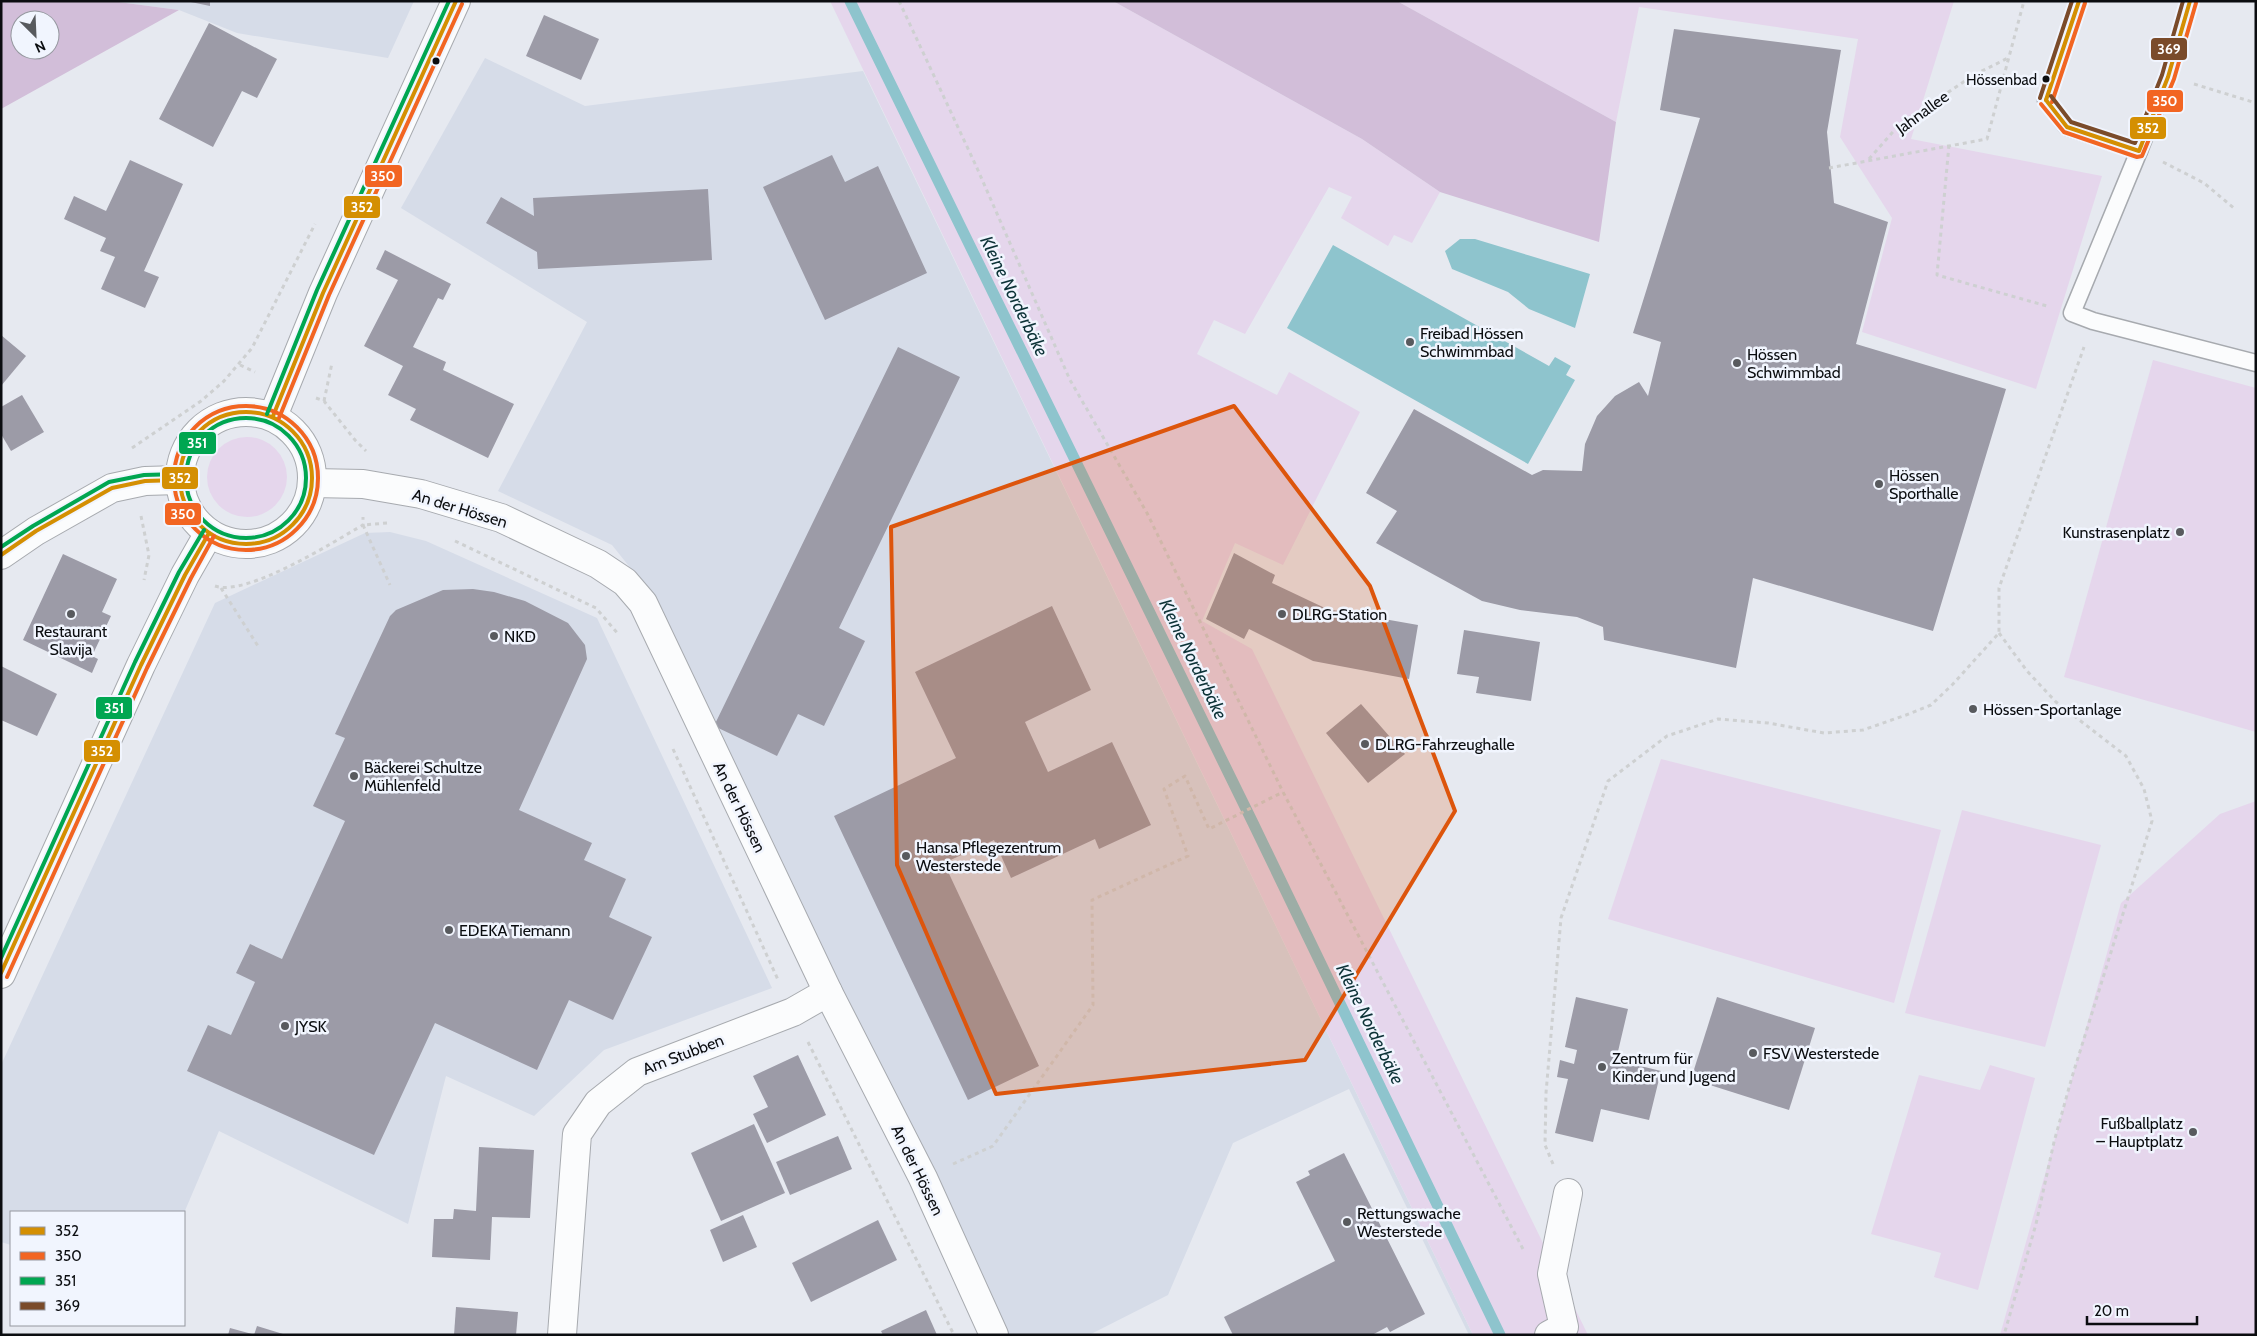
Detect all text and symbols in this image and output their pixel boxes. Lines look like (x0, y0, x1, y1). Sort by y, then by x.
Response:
north arrow (10, 10, 60, 60)
text: N (32, 37, 48, 57)
line badge: 369 (2150, 37, 2188, 61)
text: 369 (2157, 40, 2181, 58)
unlabelled marker (431, 56, 441, 66)
place label: Hössenbad (1966, 71, 2037, 89)
marker: Hössenbad (2041, 74, 2051, 84)
street label: Jahnallee (1891, 87, 1952, 139)
line badge: 350 (2146, 89, 2184, 113)
text: 350 (2153, 92, 2178, 110)
line badge: 352 (2129, 116, 2167, 140)
text: 352 (2137, 119, 2159, 137)
line badge: 350 (364, 164, 403, 188)
text: 350 (371, 167, 396, 185)
line badge: 352 (343, 195, 381, 219)
text: 352 (351, 198, 373, 216)
water label: Kleine Norderbäke (975, 232, 1053, 360)
place label: Freibad Hössen Schwimmbad (1420, 324, 1523, 361)
marker: Freibad Hössen Schwimmbad (1404, 336, 1416, 348)
place label: Hössen Schwimmbad (1747, 345, 1841, 382)
marker: Hössen Schwimmbad (1731, 357, 1743, 369)
line badge: 351 (178, 431, 217, 455)
text: 351 (187, 434, 207, 452)
line badge: 352 (161, 466, 199, 490)
place label: Hössen Sporthalle (1889, 466, 1958, 503)
text: 352 (169, 469, 191, 487)
marker: Hössen Sporthalle (1873, 478, 1885, 490)
street label: An der Hössen (410, 485, 510, 532)
line badge: 350 (164, 502, 202, 526)
text: 350 (171, 505, 196, 523)
place label: Kunstrasenplatz (2062, 523, 2170, 542)
marker: Kunstrasenplatz (2174, 526, 2186, 538)
water label: Kleine Norderbäke (1154, 595, 1232, 723)
place label: DLRG-Station (1292, 605, 1387, 624)
marker: Restaurant Slavija (65, 608, 77, 620)
marker: DLRG-Station (1276, 608, 1288, 620)
place label: Restaurant Slavija (35, 622, 108, 659)
place label: NKD (504, 627, 536, 646)
marker: NKD (488, 630, 500, 642)
line badge: 351 (95, 696, 133, 720)
text: 351 (104, 699, 124, 717)
place label: Hössen-Sportanlage (1983, 700, 2121, 719)
marker: Hössen-Sportanlage (1967, 703, 1979, 715)
place label: DLRG-Fahrzeughalle (1375, 735, 1515, 754)
marker: DLRG-Fahrzeughalle (1359, 738, 1371, 750)
line badge: 352 (83, 739, 121, 763)
text: 352 (91, 742, 113, 760)
place label: Bäckerei Schultze Mühlenfeld (364, 758, 482, 795)
street label: An der Hössen (709, 759, 770, 856)
marker: Bäckerei Schultze Mühlenfeld (348, 770, 360, 782)
place label: Hansa Pflegezentrum Westerstede (916, 838, 1061, 875)
marker: Hansa Pflegezentrum Westerstede (900, 850, 912, 862)
place label: EDEKA Tiemann (459, 921, 570, 940)
marker: EDEKA Tiemann (443, 924, 455, 936)
water label: Kleine Norderbäke (1331, 960, 1409, 1088)
place label: JYSK (294, 1017, 327, 1036)
marker: JYSK (279, 1020, 291, 1032)
street label: Am Stubben (640, 1030, 726, 1079)
place label: FSV Westerstede (1763, 1044, 1879, 1063)
marker: FSV Westerstede (1747, 1047, 1759, 1059)
place label: Zentrum für Kinder und Jugend (1612, 1049, 1736, 1086)
marker: Zentrum für Kinder und Jugend (1596, 1061, 1608, 1073)
place label: Fußballplatz – Hauptplatz (2096, 1114, 2183, 1151)
street label: An der Hössen (887, 1122, 948, 1219)
marker: Fußballplatz – Hauptplatz (2187, 1126, 2199, 1138)
place label: Rettungswache Westerstede (1357, 1204, 1461, 1241)
legend (10, 1211, 185, 1326)
marker: Rettungswache Westerstede (1341, 1216, 1353, 1228)
text: 352 (55, 1222, 79, 1240)
text: 350 (55, 1247, 82, 1265)
text: 351 (55, 1272, 76, 1290)
scale bar (2087, 1294, 2197, 1326)
text: 369 (55, 1297, 80, 1315)
text: 20 m (2094, 1302, 2129, 1320)

